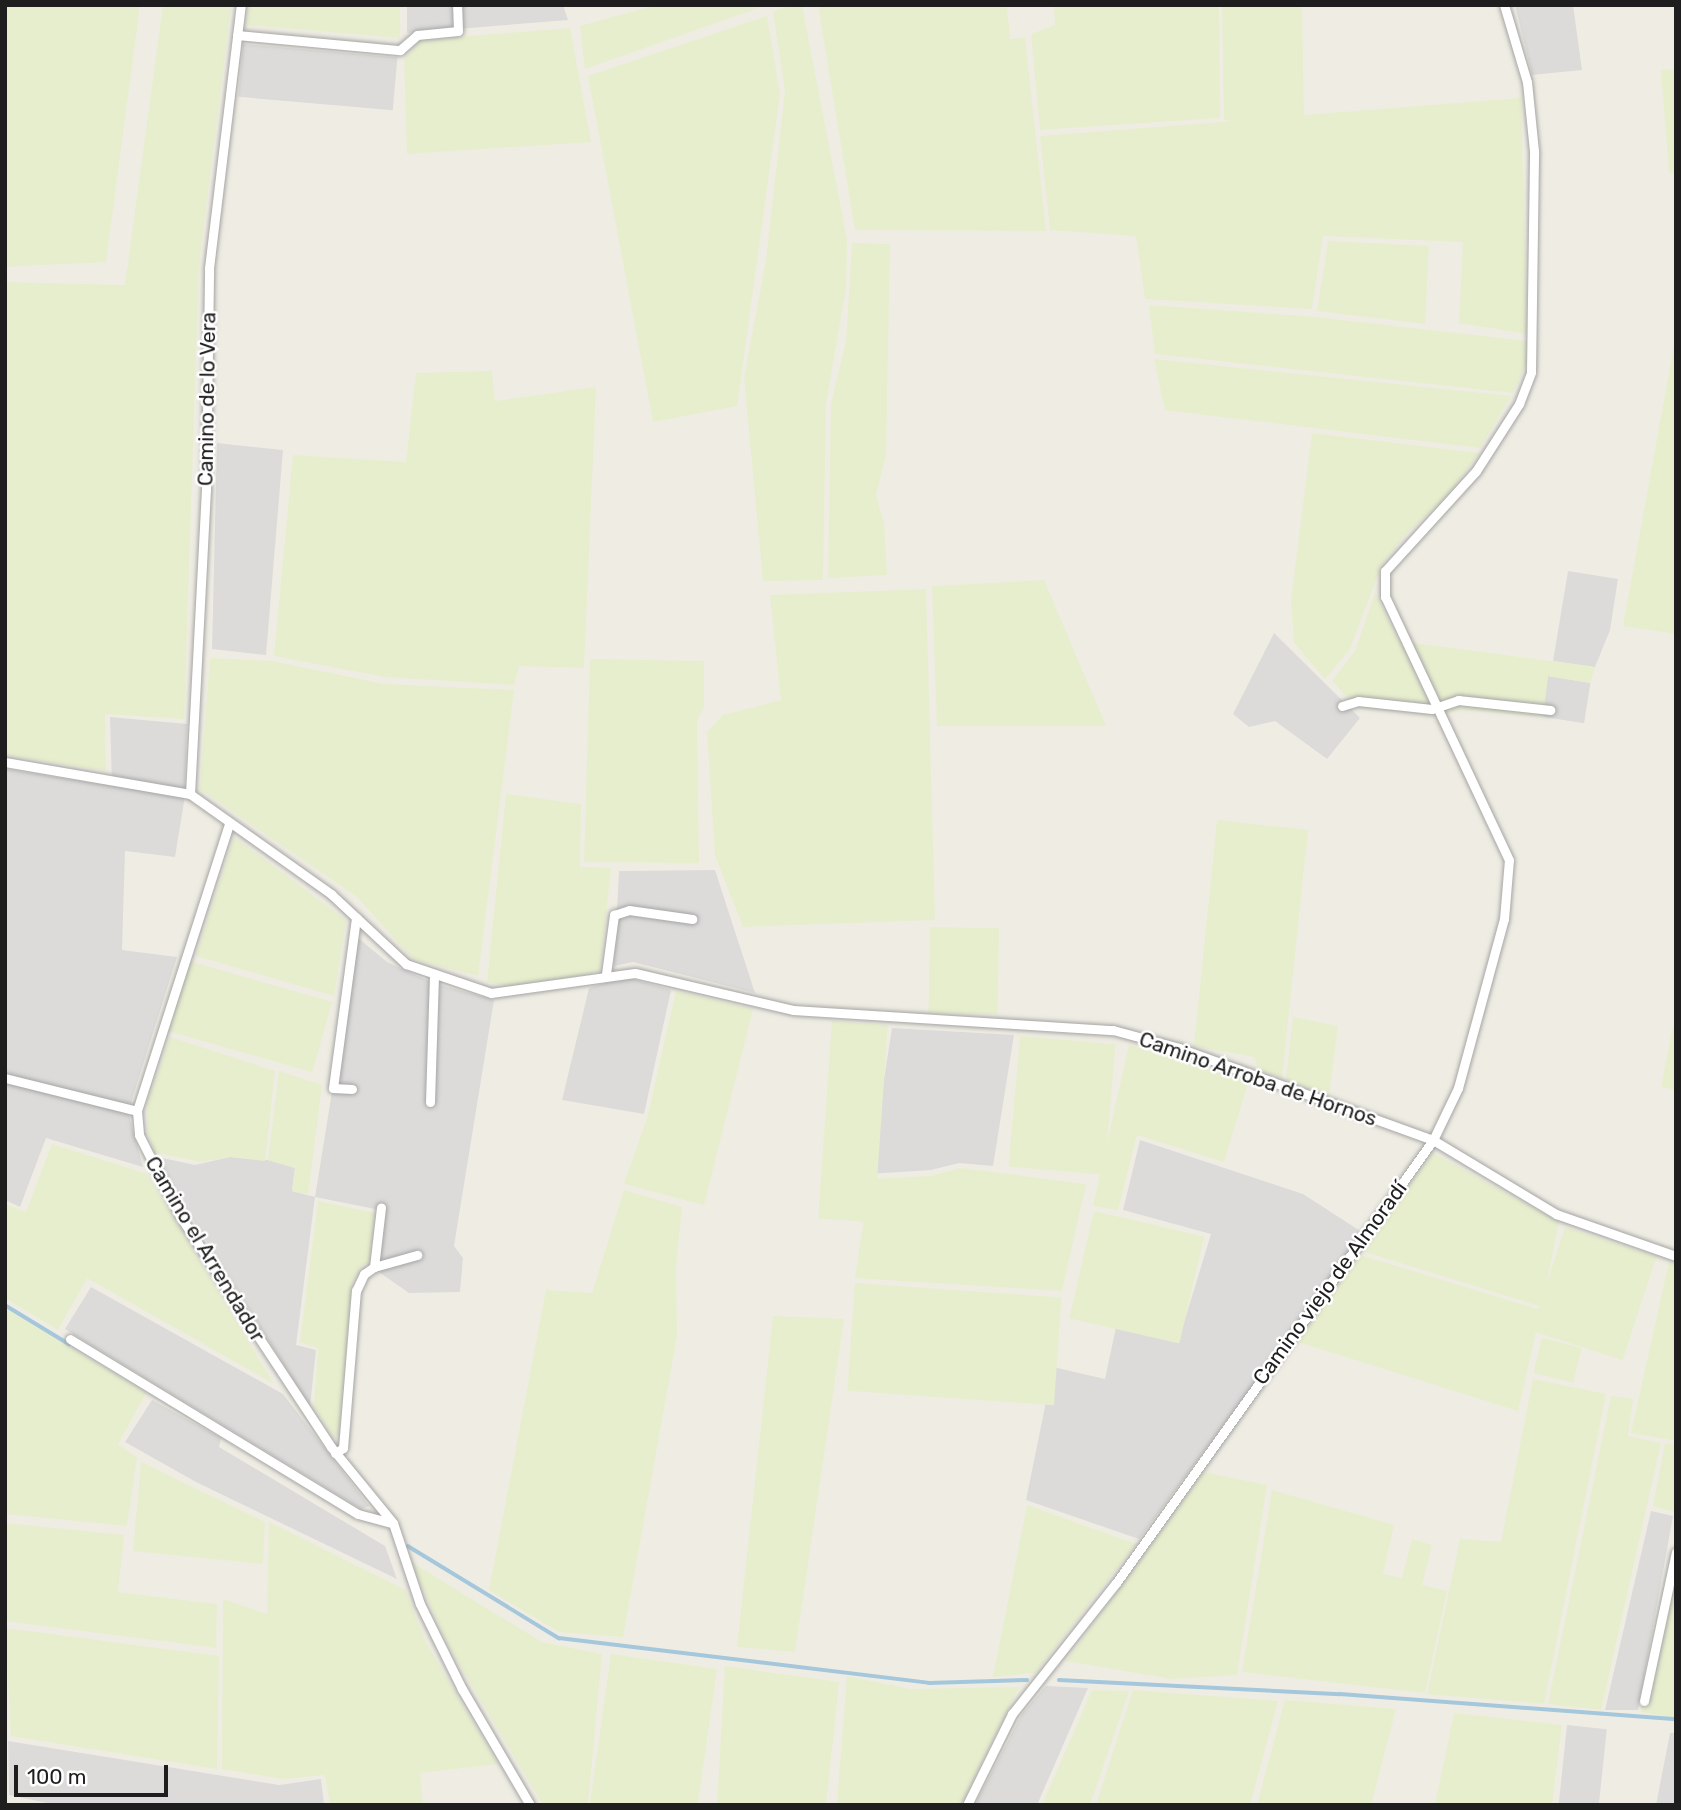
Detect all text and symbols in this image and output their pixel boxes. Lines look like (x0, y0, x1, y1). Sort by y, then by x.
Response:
street label: Camino de lo Vera (193, 311, 221, 487)
street label: Camino Arroba de Hornos (1136, 1026, 1380, 1132)
street label: Camino el Arrendador (140, 1152, 270, 1346)
street label: Camino viejo de Almoradí (1247, 1176, 1413, 1390)
scale bar (18, 1750, 172, 1794)
text: 100 m (27, 1764, 86, 1789)

